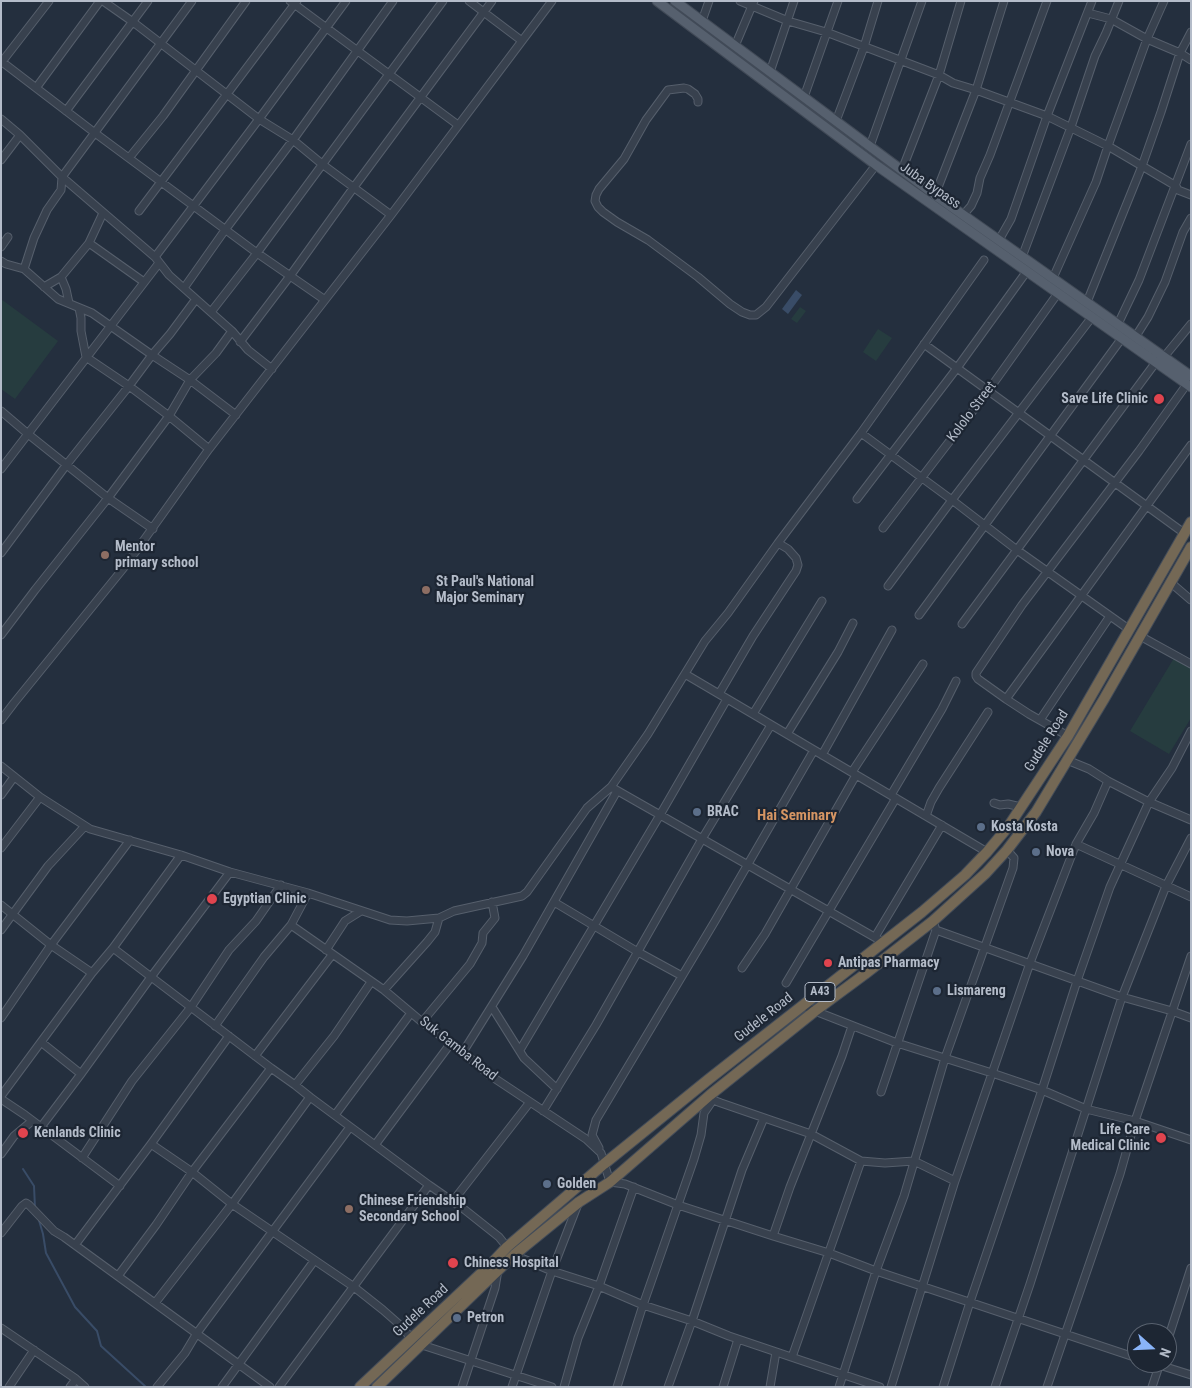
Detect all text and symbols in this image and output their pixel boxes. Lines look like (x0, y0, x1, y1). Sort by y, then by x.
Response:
street label: Juba Bypass (896, 159, 964, 213)
street label: Kololo Street (944, 379, 1000, 445)
place label: Save Life Clinic (1061, 391, 1148, 407)
marker: Save Life Clinic (1152, 392, 1166, 406)
place label: Mentor primary school (115, 539, 198, 572)
marker: Mentor primary school (99, 549, 111, 561)
place label: St Paul's National Major Seminary (436, 574, 534, 606)
marker: St Paul's National Major Seminary (420, 584, 432, 596)
street label: Gudele Road (1021, 707, 1073, 775)
place label: BRAC (707, 804, 739, 820)
marker: BRAC (691, 806, 703, 818)
district label: Hai Seminary (757, 807, 837, 825)
place label: Kosta Kosta (991, 819, 1058, 835)
marker: Kosta Kosta (975, 821, 987, 833)
place label: Nova (1046, 844, 1074, 860)
marker: Nova (1030, 846, 1042, 858)
place label: Egyptian Clinic (223, 891, 306, 907)
marker: Egyptian Clinic (205, 892, 219, 906)
place label: Antipas Pharmacy (838, 955, 940, 971)
marker: Antipas Pharmacy (822, 957, 834, 969)
road number: A43 (805, 982, 835, 1002)
place label: Lismareng (947, 983, 1006, 999)
marker: Lismareng (931, 985, 943, 997)
street label: Gudele Road (731, 990, 797, 1046)
street label: Suk Gamba Road (416, 1013, 500, 1085)
place label: Life Care Medical Clinic (1071, 1122, 1150, 1154)
place label: Kenlands Clinic (34, 1125, 121, 1141)
marker: Kenlands Clinic (16, 1126, 30, 1140)
marker: Life Care Medical Clinic (1154, 1131, 1168, 1145)
place label: Golden (557, 1176, 596, 1192)
marker: Golden (541, 1178, 553, 1190)
place label: Chinese Friendship Secondary School (359, 1193, 466, 1226)
marker: Chinese Friendship Secondary School (343, 1203, 355, 1215)
place label: Chiness Hospital (464, 1255, 559, 1271)
marker: Chiness Hospital (446, 1256, 460, 1270)
street label: Gudele Road (390, 1281, 452, 1341)
place label: Petron (467, 1310, 504, 1326)
marker: Petron (451, 1312, 463, 1324)
north arrow (1127, 1323, 1177, 1373)
text: N (1156, 1346, 1174, 1360)

